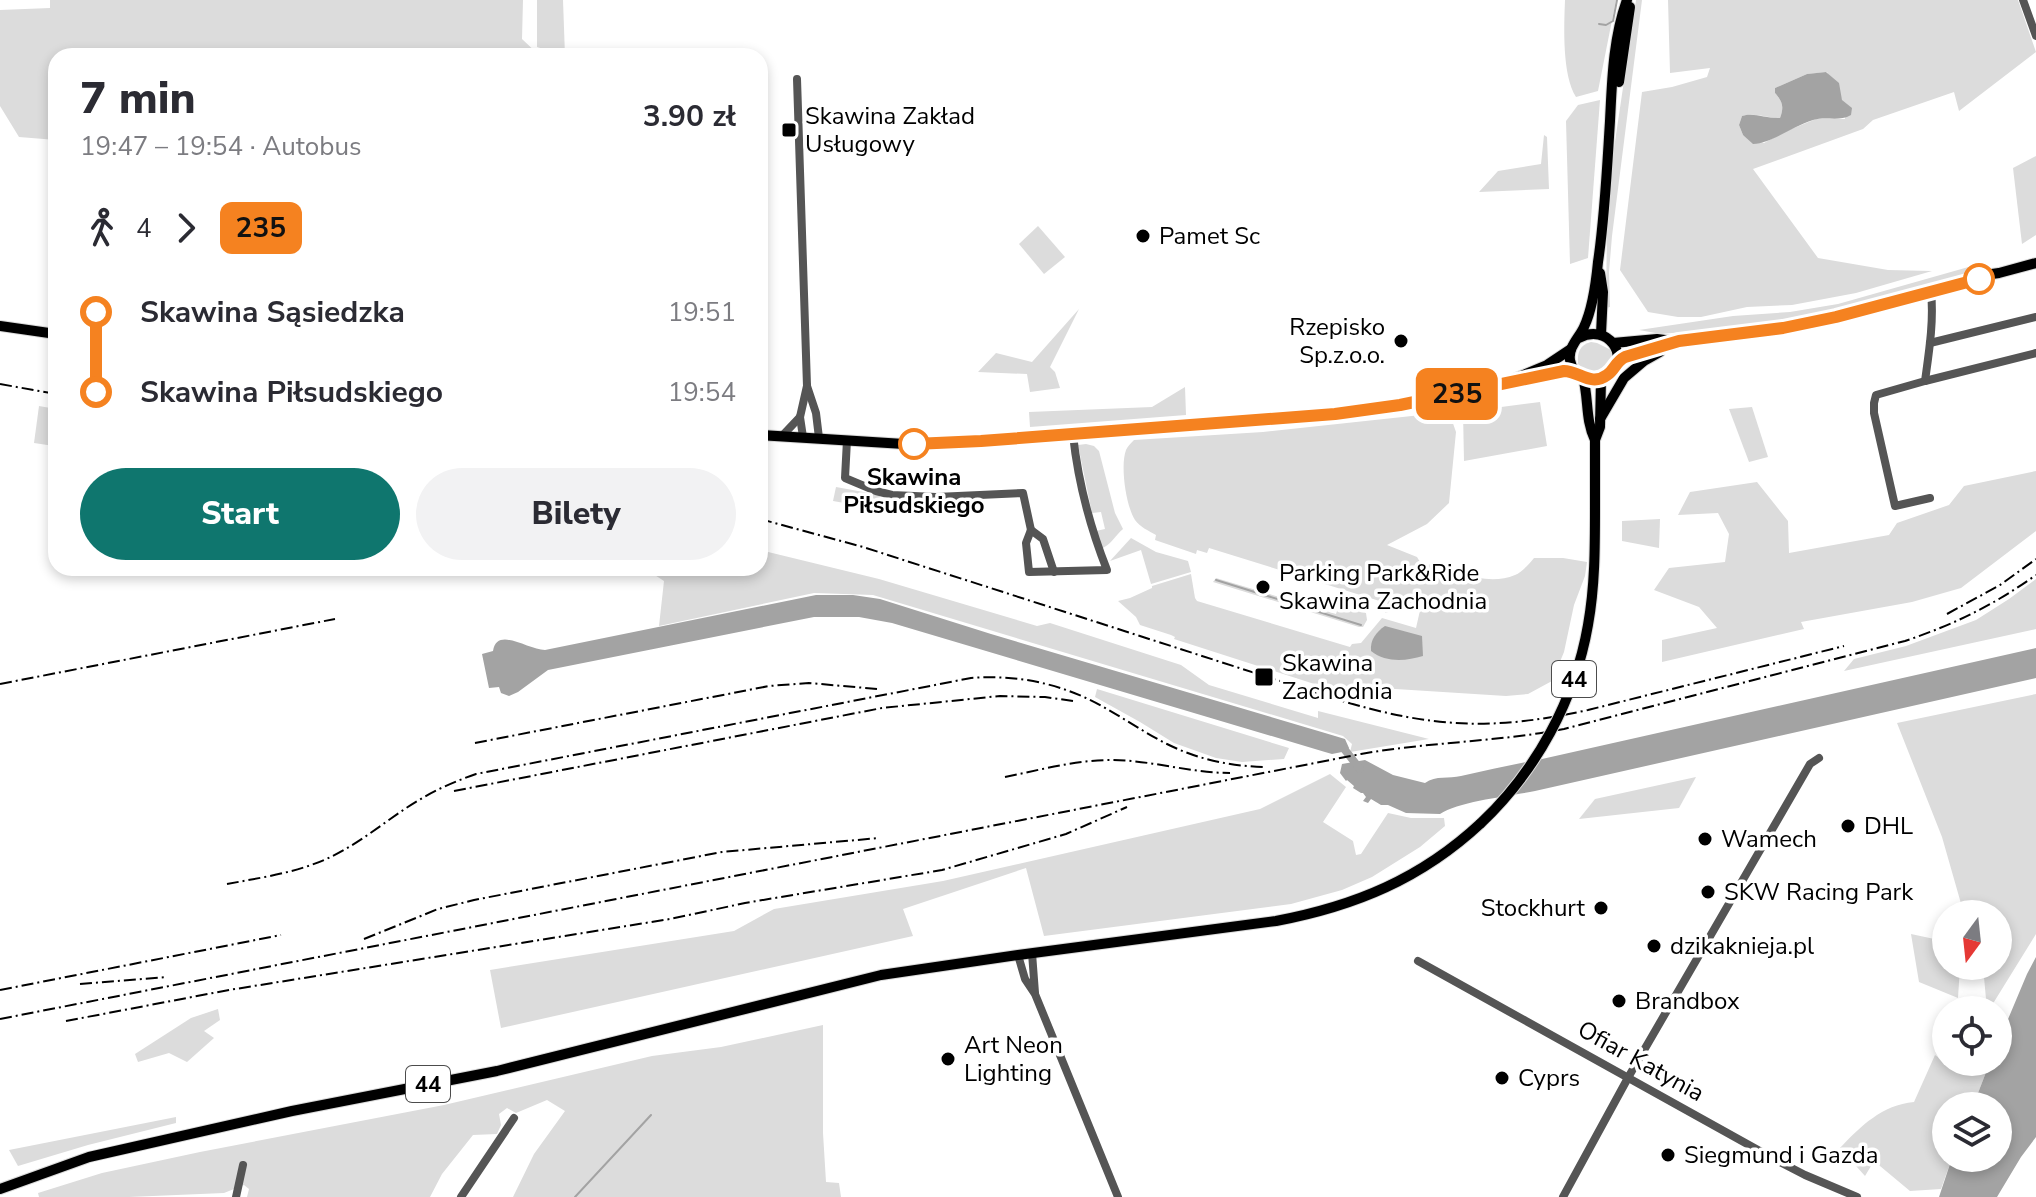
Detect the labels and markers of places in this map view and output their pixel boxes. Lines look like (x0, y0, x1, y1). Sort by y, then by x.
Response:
place label: Skawina Zakład Usługowy (805, 100, 975, 160)
marker: Skawina Zakład Usługowy (780, 121, 798, 139)
place label: Pamet Sc (1159, 220, 1260, 252)
marker: Pamet Sc (1134, 227, 1152, 245)
unlabelled marker (1964, 264, 1994, 294)
place label: Rzepisko Sp.z.o.o. (1289, 311, 1385, 371)
marker: Rzepisko Sp.z.o.o. (1392, 332, 1410, 350)
marker: Skawina Piłsudskiego (899, 429, 929, 459)
place label: Skawina Piłsudskiego (843, 461, 985, 521)
place label: Parking Park&Ride Skawina Zachodnia (1279, 557, 1487, 617)
marker: Parking Park&Ride Skawina Zachodnia (1254, 578, 1272, 596)
place label: Skawina Zachodnia (1282, 647, 1393, 707)
marker: Skawina Zachodnia (1253, 666, 1275, 688)
place label: DHL (1864, 810, 1913, 842)
marker: DHL (1839, 817, 1857, 835)
place label: Wamech (1721, 823, 1817, 855)
marker: Wamech (1696, 830, 1714, 848)
place label: SKW Racing Park (1724, 876, 1914, 908)
marker: SKW Racing Park (1699, 883, 1717, 901)
place label: Stockhurt (1481, 892, 1586, 924)
marker: Stockhurt (1592, 899, 1610, 917)
place label: dzikaknieja.pl (1670, 930, 1814, 962)
marker: dzikaknieja.pl (1645, 937, 1663, 955)
place label: Brandbox (1635, 985, 1740, 1017)
marker: Brandbox (1610, 992, 1628, 1010)
place label: Art Neon Lighting (964, 1029, 1063, 1089)
marker: Art Neon Lighting (939, 1050, 957, 1068)
place label: Cyprs (1518, 1062, 1580, 1094)
marker: Cyprs (1493, 1069, 1511, 1087)
place label: Siegmund i Gazda (1684, 1139, 1878, 1171)
marker: Siegmund i Gazda (1659, 1146, 1677, 1164)

